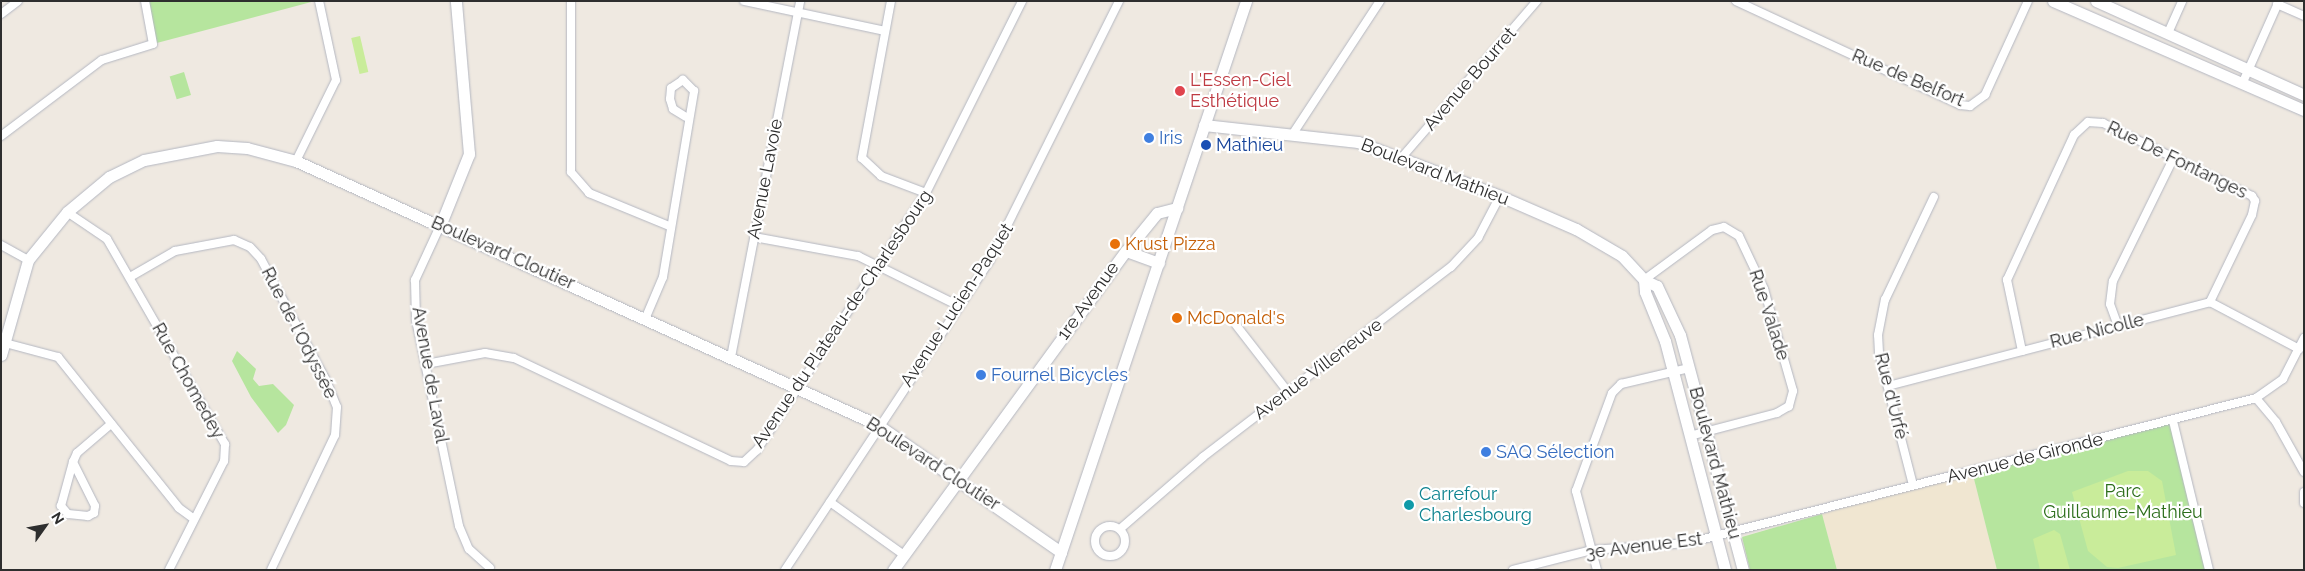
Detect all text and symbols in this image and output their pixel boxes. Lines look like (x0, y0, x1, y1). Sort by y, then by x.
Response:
street label: Avenue Bourret (1419, 23, 1521, 135)
street label: Rue de Belfort (1849, 45, 1967, 111)
place label: L'Essen-Ciel Esthétique (1190, 70, 1291, 112)
marker: L'Essen-Ciel Esthétique (1174, 85, 1186, 97)
street label: Avenue Lavoie (743, 117, 787, 241)
street label: Rue De Fontanges (2103, 117, 2251, 203)
place label: Iris (1159, 127, 1182, 149)
marker: Iris (1143, 132, 1155, 144)
place label: Mathieu (1216, 134, 1283, 156)
street label: Boulevard Mathieu (1358, 134, 1512, 210)
marker: Mathieu (1200, 139, 1212, 151)
street label: Avenue du Plateau-de-Charlesbourg (747, 186, 937, 452)
street label: Boulevard Cloutier (428, 212, 578, 294)
street label: Avenue Lucien-Paquet (896, 219, 1018, 391)
place label: Krust Pizza (1125, 233, 1216, 255)
marker: Krust Pizza (1109, 238, 1121, 250)
street label: 1re Avenue (1052, 257, 1124, 345)
street label: Rue de l'Odyssée (257, 264, 341, 402)
street label: Rue Valade (1744, 266, 1794, 364)
street label: Avenue de Laval (407, 305, 453, 445)
place label: McDonald's (1187, 307, 1285, 329)
street label: Rue Nicolle (2048, 309, 2146, 353)
marker: McDonald's (1171, 312, 1183, 324)
street label: Avenue Villeneuve (1249, 313, 1387, 425)
street label: Rue Chomedey (147, 319, 229, 443)
street label: Rue d'Urfé (1870, 351, 1912, 441)
place label: Fournel Bicycles (991, 364, 1128, 386)
marker: Fournel Bicycles (975, 369, 987, 381)
street label: Boulevard Mathieu (1684, 384, 1746, 542)
street label: Boulevard Cloutier (862, 413, 1004, 515)
street label: Avenue de Gironde (1945, 428, 2105, 488)
place label: SAQ Sélection (1496, 441, 1614, 463)
marker: SAQ Sélection (1480, 446, 1492, 458)
park label: Parc Guillaume-Mathieu (2043, 481, 2203, 524)
place label: Carrefour Charlesbourg (1419, 484, 1532, 526)
marker: Carrefour Charlesbourg (1403, 499, 1415, 511)
north arrow (20, 501, 70, 551)
text: N (48, 509, 67, 527)
street label: 3e Avenue Est (1584, 528, 1704, 564)

